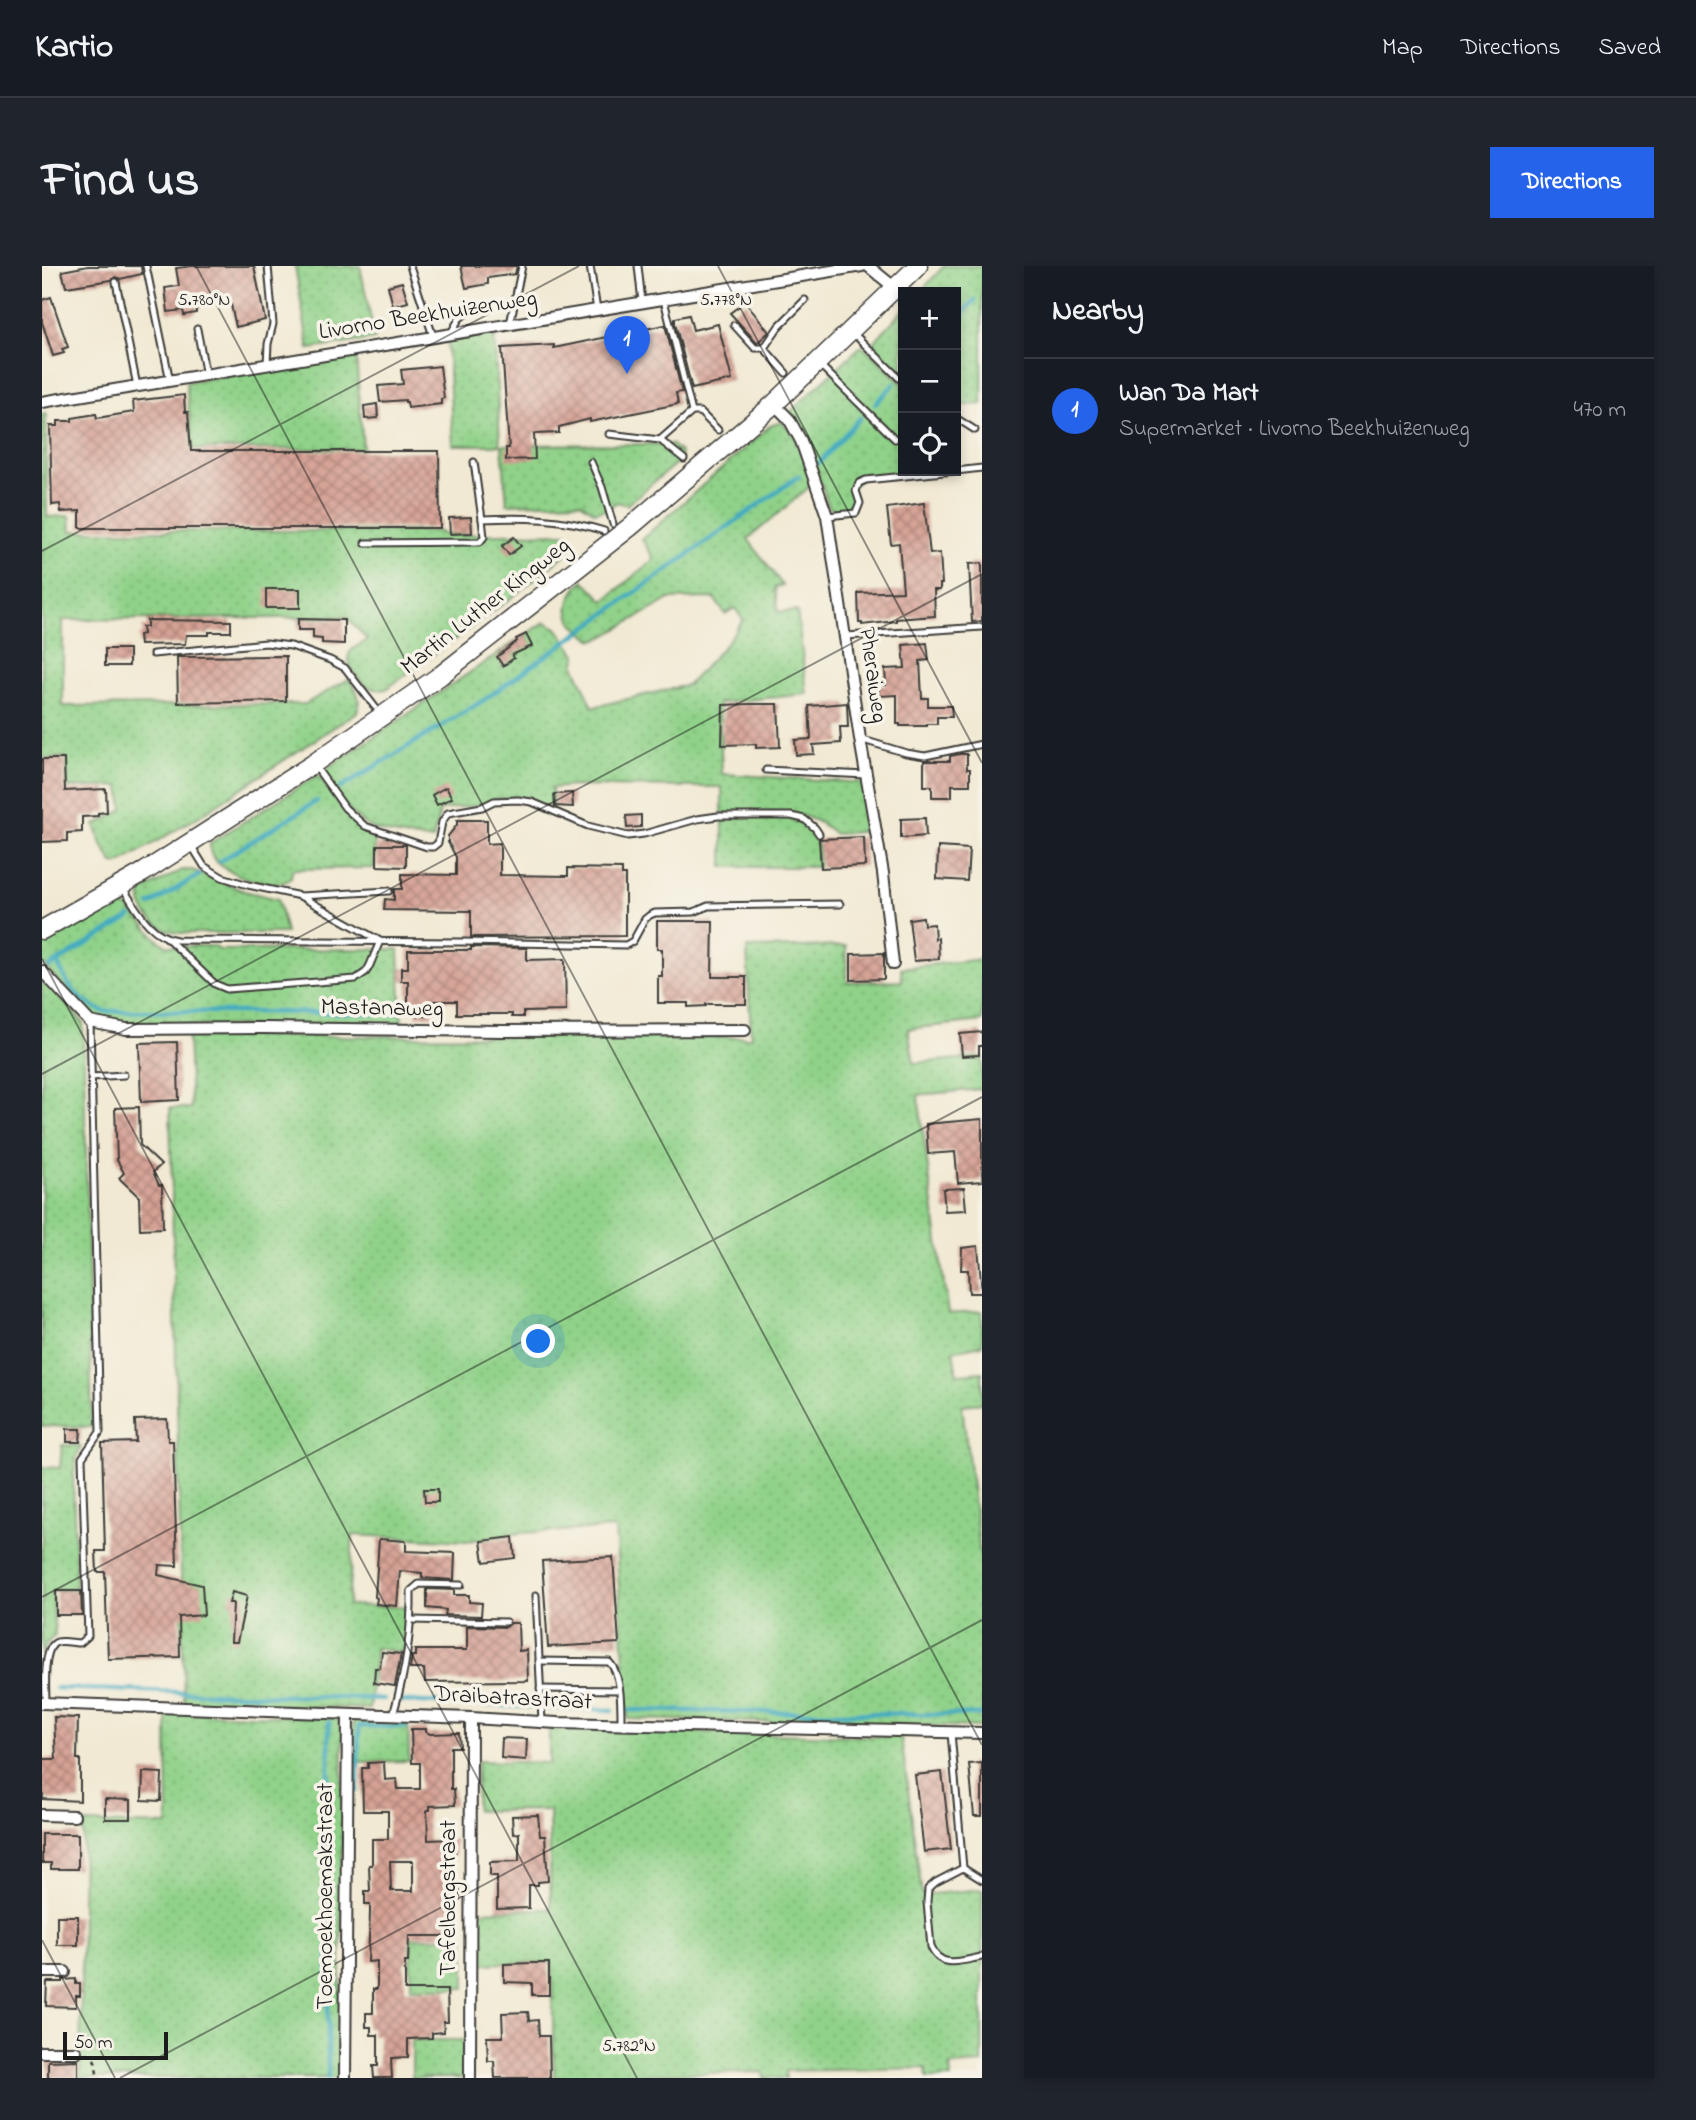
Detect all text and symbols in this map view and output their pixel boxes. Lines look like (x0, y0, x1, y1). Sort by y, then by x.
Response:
text: Kartio (35, 24, 113, 72)
text: Map (1382, 31, 1423, 66)
text: Directions (1461, 31, 1560, 66)
text: Saved (1598, 31, 1661, 66)
text: Find us (42, 146, 199, 218)
button: Directions (1490, 147, 1654, 218)
street label: Livorno Beekhuizenweg (317, 281, 539, 351)
map controls (898, 287, 961, 476)
button: + (898, 287, 961, 350)
text: 5.780°N (178, 288, 230, 314)
text: 5.778°N (700, 288, 752, 314)
text: Nearby (1052, 290, 1144, 334)
pin: 1 (604, 316, 650, 374)
button: − (898, 350, 961, 413)
text: Wan Da Mart (1119, 375, 1259, 413)
text: 1 (1071, 394, 1079, 427)
text: 470 m (1574, 394, 1626, 427)
button: locate (898, 413, 961, 476)
text: Supermarket · Livorno Beekhuizenweg (1119, 413, 1470, 446)
street label: Martin Luther Kingweg (394, 529, 578, 685)
street label: Pheraiweg (848, 625, 896, 725)
street label: Mastanaweg (320, 990, 444, 1028)
your location (521, 1324, 555, 1358)
street label: Draibatrastraat (432, 1677, 593, 1721)
street label: Toemoekhoemakstraat (309, 1783, 344, 2009)
street label: Tafelbergstraat (432, 1820, 467, 1976)
scale bar (63, 2029, 168, 2061)
text: 50 m (74, 2030, 113, 2057)
text: 5.782°N (602, 2034, 656, 2060)

